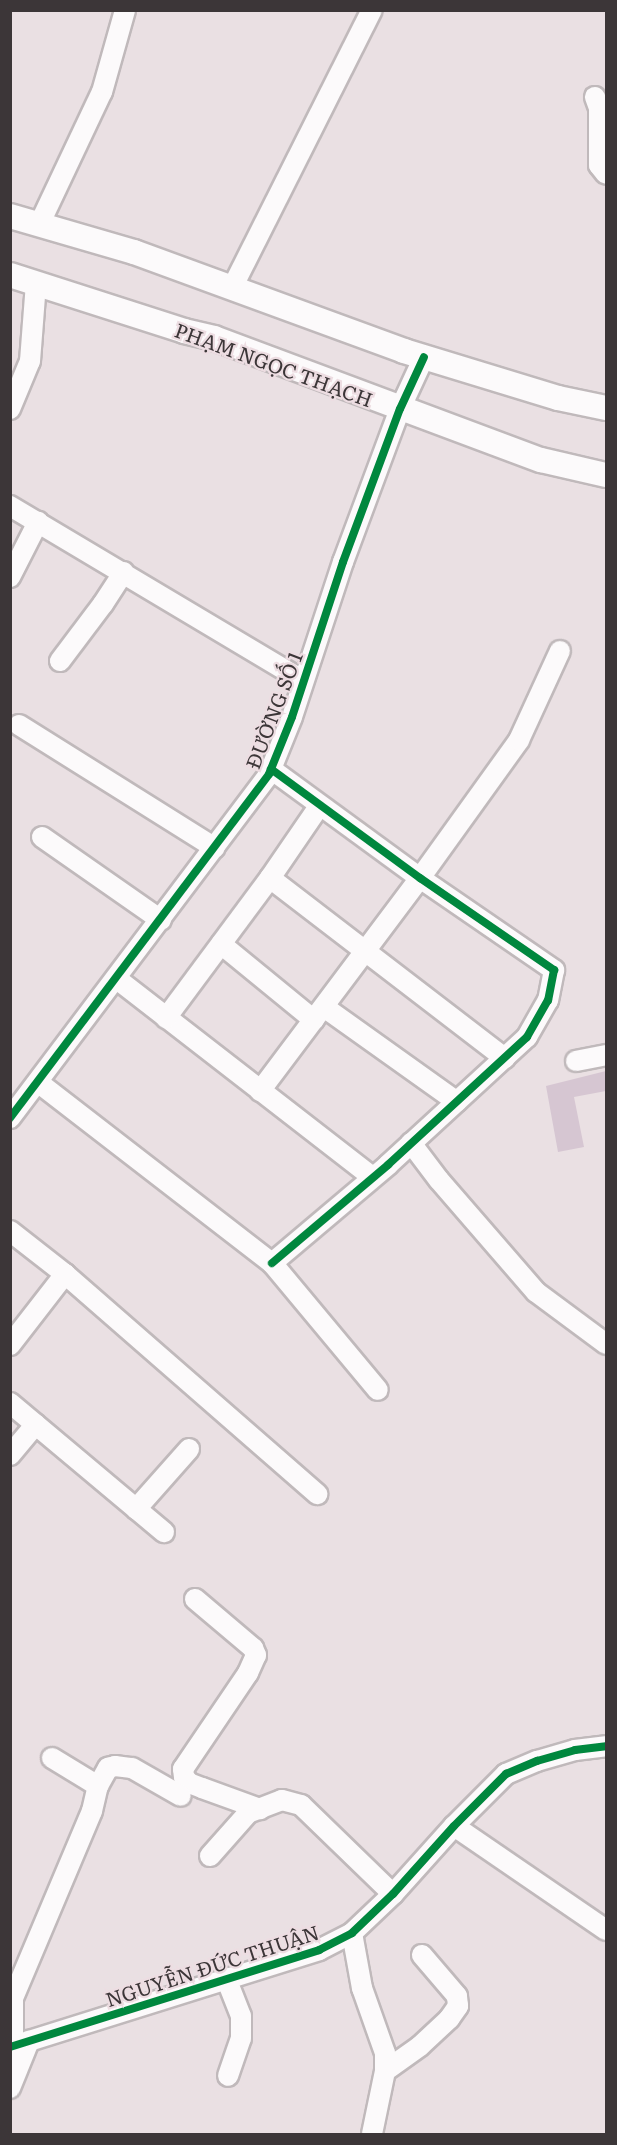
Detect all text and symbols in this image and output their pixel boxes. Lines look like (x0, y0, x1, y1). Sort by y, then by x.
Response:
street label: PHẠM NGỌC THẠCH (172, 317, 376, 411)
street label: ĐƯỜNG SỐ 1 (240, 648, 306, 772)
street label: NGUYỄN ĐỨC THUẬN (102, 1919, 322, 2011)

